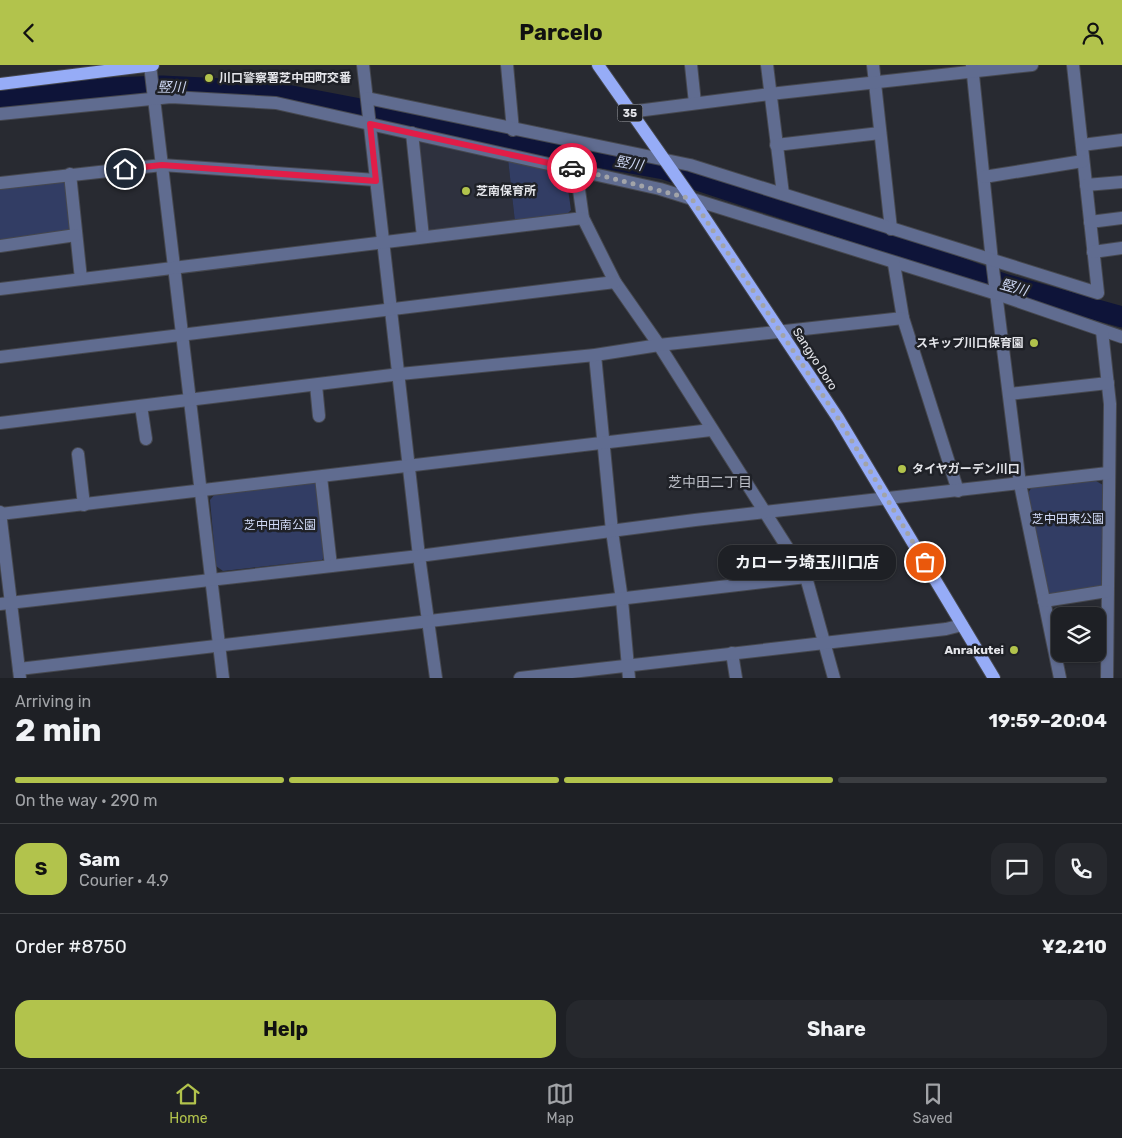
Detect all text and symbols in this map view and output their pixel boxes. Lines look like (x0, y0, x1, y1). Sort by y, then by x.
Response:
icon: back (15, 19, 43, 47)
text: Parcelo (519, 19, 603, 46)
icon: person (1079, 19, 1107, 47)
place label: 川口警察署芝中田町交番 (219, 71, 352, 85)
marker: 川口警察署芝中田町交番 (203, 72, 215, 84)
water label: 竪川 (157, 79, 187, 96)
road number: 35 (618, 105, 642, 121)
courier (547, 143, 597, 193)
pin (104, 148, 146, 190)
water label: 竪川 (614, 153, 646, 175)
icon: car (558, 154, 586, 182)
icon: home (111, 155, 139, 183)
place label: 芝南保育所 (476, 184, 536, 198)
marker: 芝南保育所 (460, 185, 472, 197)
water label: 竪川 (998, 275, 1032, 300)
street label: Sangyo Doro (790, 325, 840, 393)
place label: スキップ川口保育園 (916, 336, 1024, 350)
marker: スキップ川口保育園 (1028, 337, 1040, 349)
place label: タイヤガーデン川口 (912, 462, 1020, 476)
marker: タイヤガーデン川口 (896, 463, 908, 475)
district label: 芝中田二丁目 (668, 474, 752, 491)
park label: 芝中田東公園 (1032, 512, 1104, 526)
park label: 芝中田南公園 (244, 518, 316, 532)
pin (904, 541, 946, 583)
callout: カローラ埼玉川口店 (718, 545, 895, 579)
icon: bag (911, 548, 939, 576)
text: カローラ埼玉川口店 (735, 553, 879, 572)
map controls (1051, 607, 1106, 662)
button: layers (1051, 607, 1106, 662)
place label: Anrakutei (944, 643, 1004, 657)
marker: Anrakutei (1008, 644, 1020, 656)
text: Arriving in (15, 692, 91, 711)
text: 19:59–20:04 (989, 709, 1107, 732)
text: 2 min (15, 711, 102, 749)
text: On the way · 290 m (15, 791, 158, 810)
button: chat (991, 843, 1043, 895)
button: phone (1055, 843, 1107, 895)
text: Sam (79, 848, 120, 871)
text: S (35, 857, 47, 880)
text: Courier · 4.9 (79, 871, 169, 890)
text: Order #8750 (15, 935, 127, 958)
text: ¥2,210 (1042, 935, 1107, 958)
button: Help (15, 1000, 556, 1058)
button: Share (566, 1000, 1107, 1058)
tab: Home (169, 1080, 208, 1127)
tab: Map (546, 1080, 574, 1127)
tab: Saved (913, 1080, 953, 1127)

